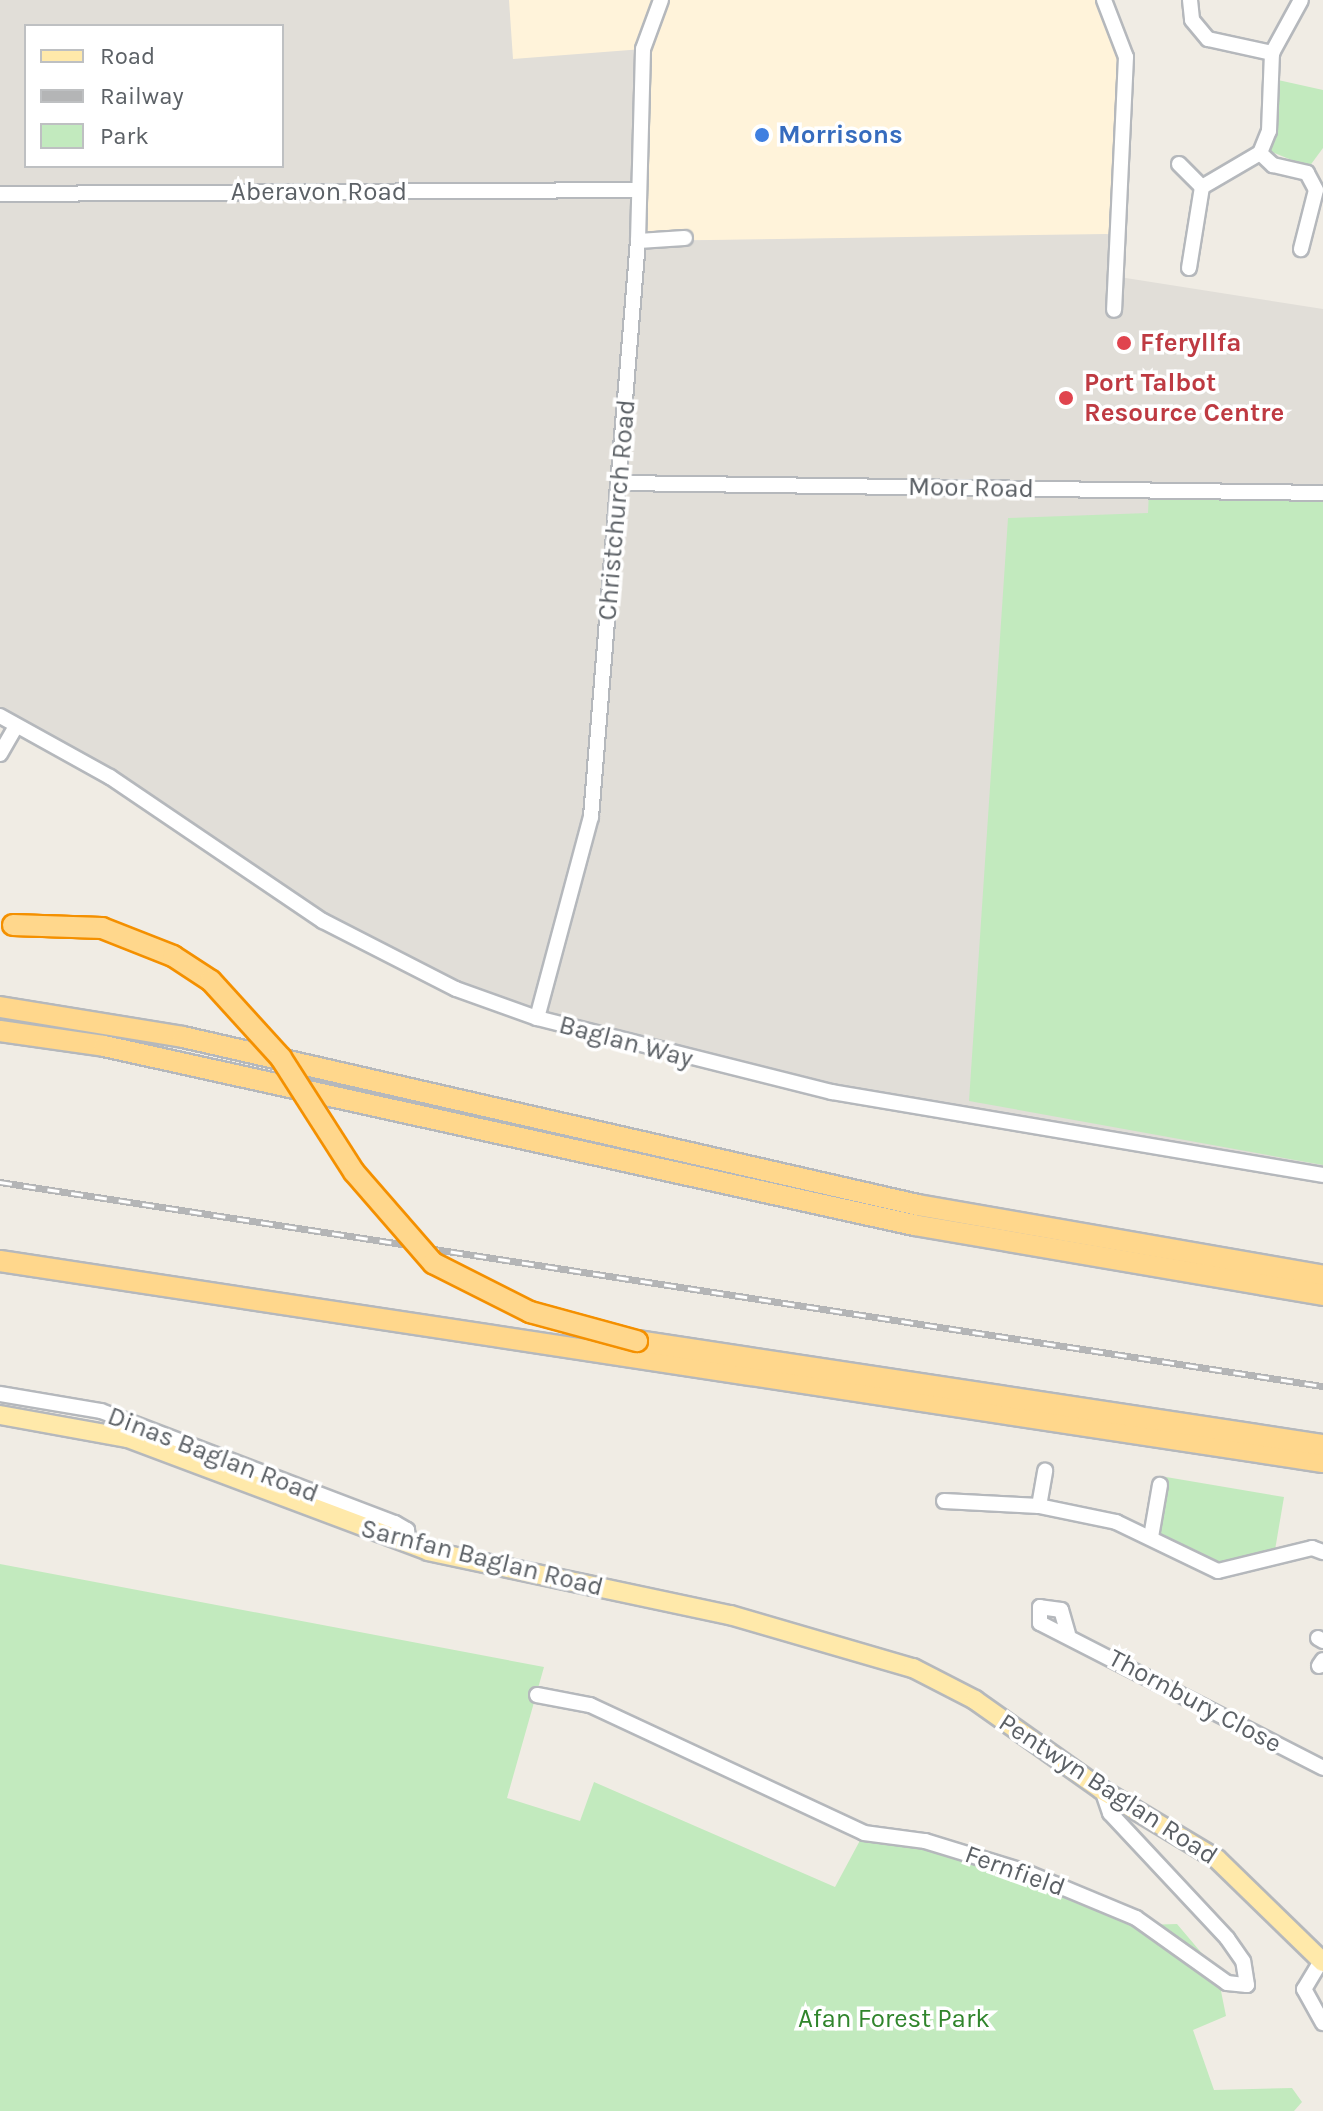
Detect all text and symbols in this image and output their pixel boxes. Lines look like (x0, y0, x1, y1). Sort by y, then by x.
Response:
legend (24, 24, 284, 168)
text: Road (100, 42, 155, 70)
text: Railway (100, 82, 184, 110)
place label: Morrisons (778, 119, 903, 151)
text: Park (100, 122, 149, 150)
marker: Morrisons (753, 126, 771, 144)
street label: Aberavon Road (231, 176, 407, 208)
place label: Fferyllfa (1140, 327, 1241, 359)
marker: Fferyllfa (1115, 334, 1133, 352)
place label: Port Talbot Resource Centre (1084, 367, 1284, 428)
marker: Port Talbot Resource Centre (1055, 387, 1077, 409)
street label: Christchurch Road (592, 398, 642, 622)
street label: Moor Road (908, 471, 1034, 505)
street label: Baglan Way (556, 1009, 696, 1075)
street label: Dinas Baglan Road (103, 1400, 323, 1510)
street label: Sarnfan Baglan Road (358, 1513, 606, 1603)
street label: Thornbury Close (1103, 1642, 1287, 1760)
street label: Pentwyn Baglan Road (993, 1707, 1223, 1871)
street label: Fernfield (961, 1839, 1069, 1903)
park label: Afan Forest Park (798, 2003, 990, 2035)

